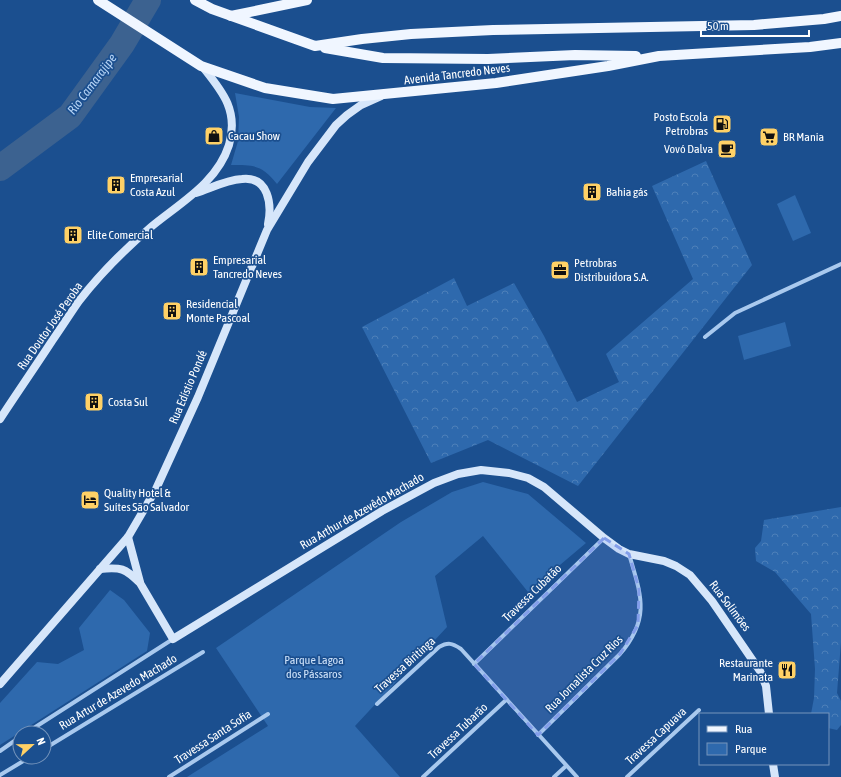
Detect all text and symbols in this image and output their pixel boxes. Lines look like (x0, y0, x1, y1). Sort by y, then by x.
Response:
scale bar (701, 12, 809, 38)
text: 50 m (707, 19, 729, 33)
water label: Rio Camarajipe (64, 51, 120, 117)
street label: Avenida Tancredo Neves (403, 61, 511, 87)
place label: Posto Escola Petrobras (654, 110, 708, 138)
fuel station icon: Posto Escola Petrobras (711, 113, 733, 135)
shop icon: Cacau Show (203, 125, 225, 147)
supermarket icon: BR Mania (758, 126, 780, 148)
place label: Cacau Show (228, 129, 280, 143)
place label: BR Mania (783, 130, 824, 144)
cafe icon: Vovó Dalva (716, 138, 738, 160)
place label: Vovó Dalva (664, 142, 713, 156)
place label: Empresarial Costa Azul (130, 171, 184, 199)
building icon: Empresarial Costa Azul (105, 174, 127, 196)
building icon: Bahia gás (581, 181, 603, 203)
place label: Bahia gás (606, 185, 648, 199)
building icon: Elite Comercial (62, 224, 84, 246)
place label: Elite Comercial (87, 228, 154, 242)
place label: Empresarial Tancredo Neves (213, 253, 282, 281)
building icon: Empresarial Tancredo Neves (188, 256, 210, 278)
place label: Petrobras Distribuidora S.A. (574, 256, 649, 284)
office icon: Petrobras Distribuidora S.A. (549, 259, 571, 281)
street label: Rua Doutor José Peroba (14, 279, 86, 373)
place label: Residencial Monte Pascoal (186, 297, 251, 325)
building icon: Residencial Monte Pascoal (161, 300, 183, 322)
street label: Rua Edístio Pondé (166, 348, 210, 426)
building icon: Costa Sul (83, 391, 105, 413)
place label: Costa Sul (108, 395, 149, 409)
street label: Rua Arthur de Azevêdo Machado (298, 470, 427, 552)
place label: Quality Hotel & Suítes São Salvador (104, 486, 190, 514)
hotel icon: Quality Hotel & Suítes São Salvador (79, 489, 101, 511)
street label: Travessa Cubatão (500, 561, 565, 625)
street label: Rua Solimões (706, 578, 754, 634)
street label: Rua Jornalista Cruz Rios (542, 632, 626, 716)
street label: Travessa Biritinga (372, 634, 438, 696)
street label: Rua Artur de Azevedo Machado (57, 651, 180, 733)
park label: Parque Lagoa dos Pássaros (284, 653, 344, 681)
place label: Restaurante Marinata (719, 656, 773, 684)
restaurant icon: Restaurante Marinata (776, 659, 798, 681)
street label: Travessa Tubarão (426, 700, 491, 762)
street label: Travessa Capuava (623, 704, 689, 768)
street label: Travessa Santa Sofia (172, 707, 254, 767)
legend (699, 713, 829, 765)
text: Rua (735, 722, 752, 736)
north arrow (12, 725, 52, 765)
text: N (34, 736, 48, 747)
text: Parque (735, 742, 767, 756)

